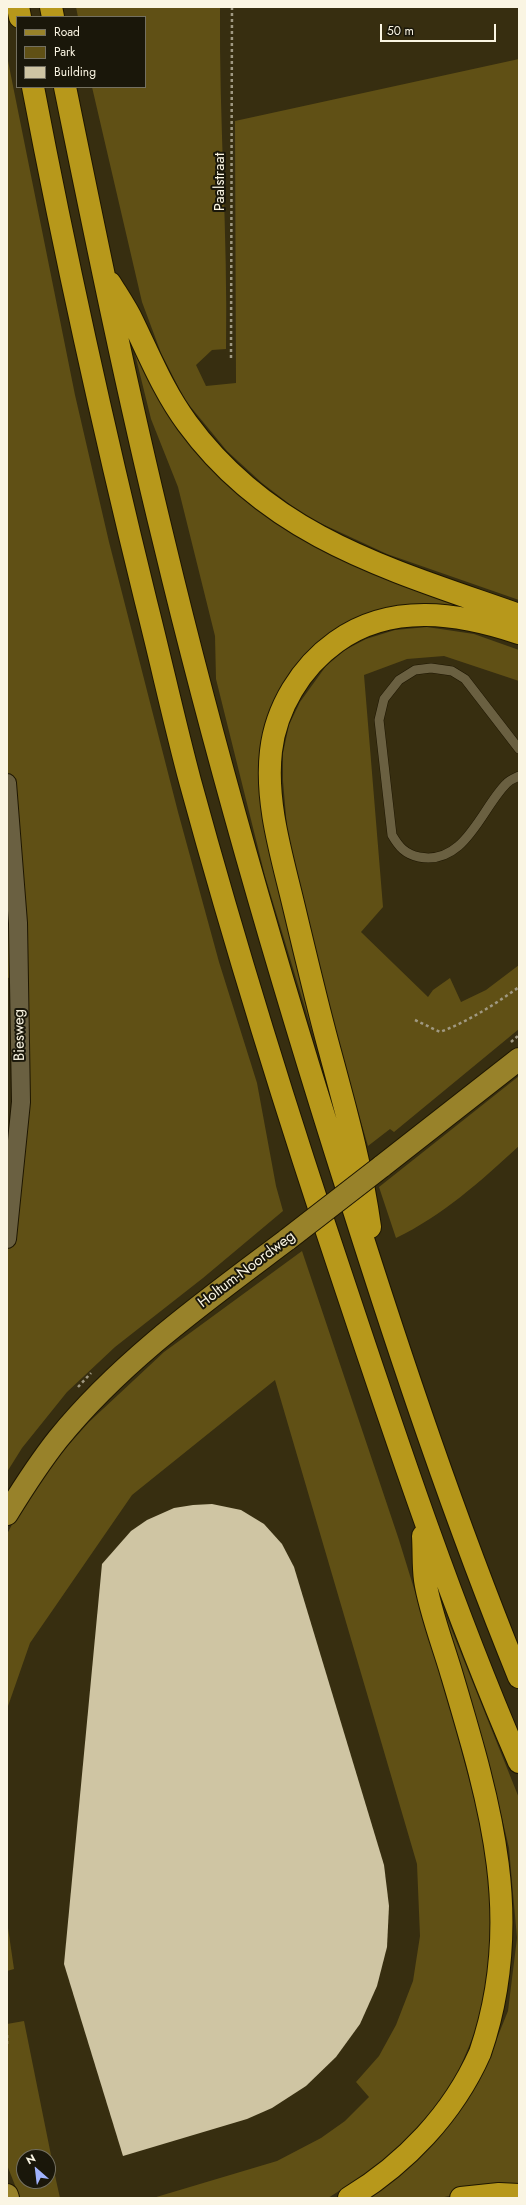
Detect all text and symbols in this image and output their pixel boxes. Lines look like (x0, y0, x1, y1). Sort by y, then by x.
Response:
legend (16, 16, 146, 88)
scale bar (382, 16, 498, 42)
text: 50 m (387, 22, 414, 40)
text: Road (54, 23, 80, 41)
text: Park (54, 43, 75, 61)
text: Building (54, 63, 96, 81)
street label: Paalstraat (211, 153, 229, 211)
street label: Biesweg (11, 1009, 29, 1061)
street label: Holtum-Noordweg (195, 1228, 299, 1312)
north arrow (16, 2149, 56, 2189)
text: N (23, 2150, 38, 2168)

